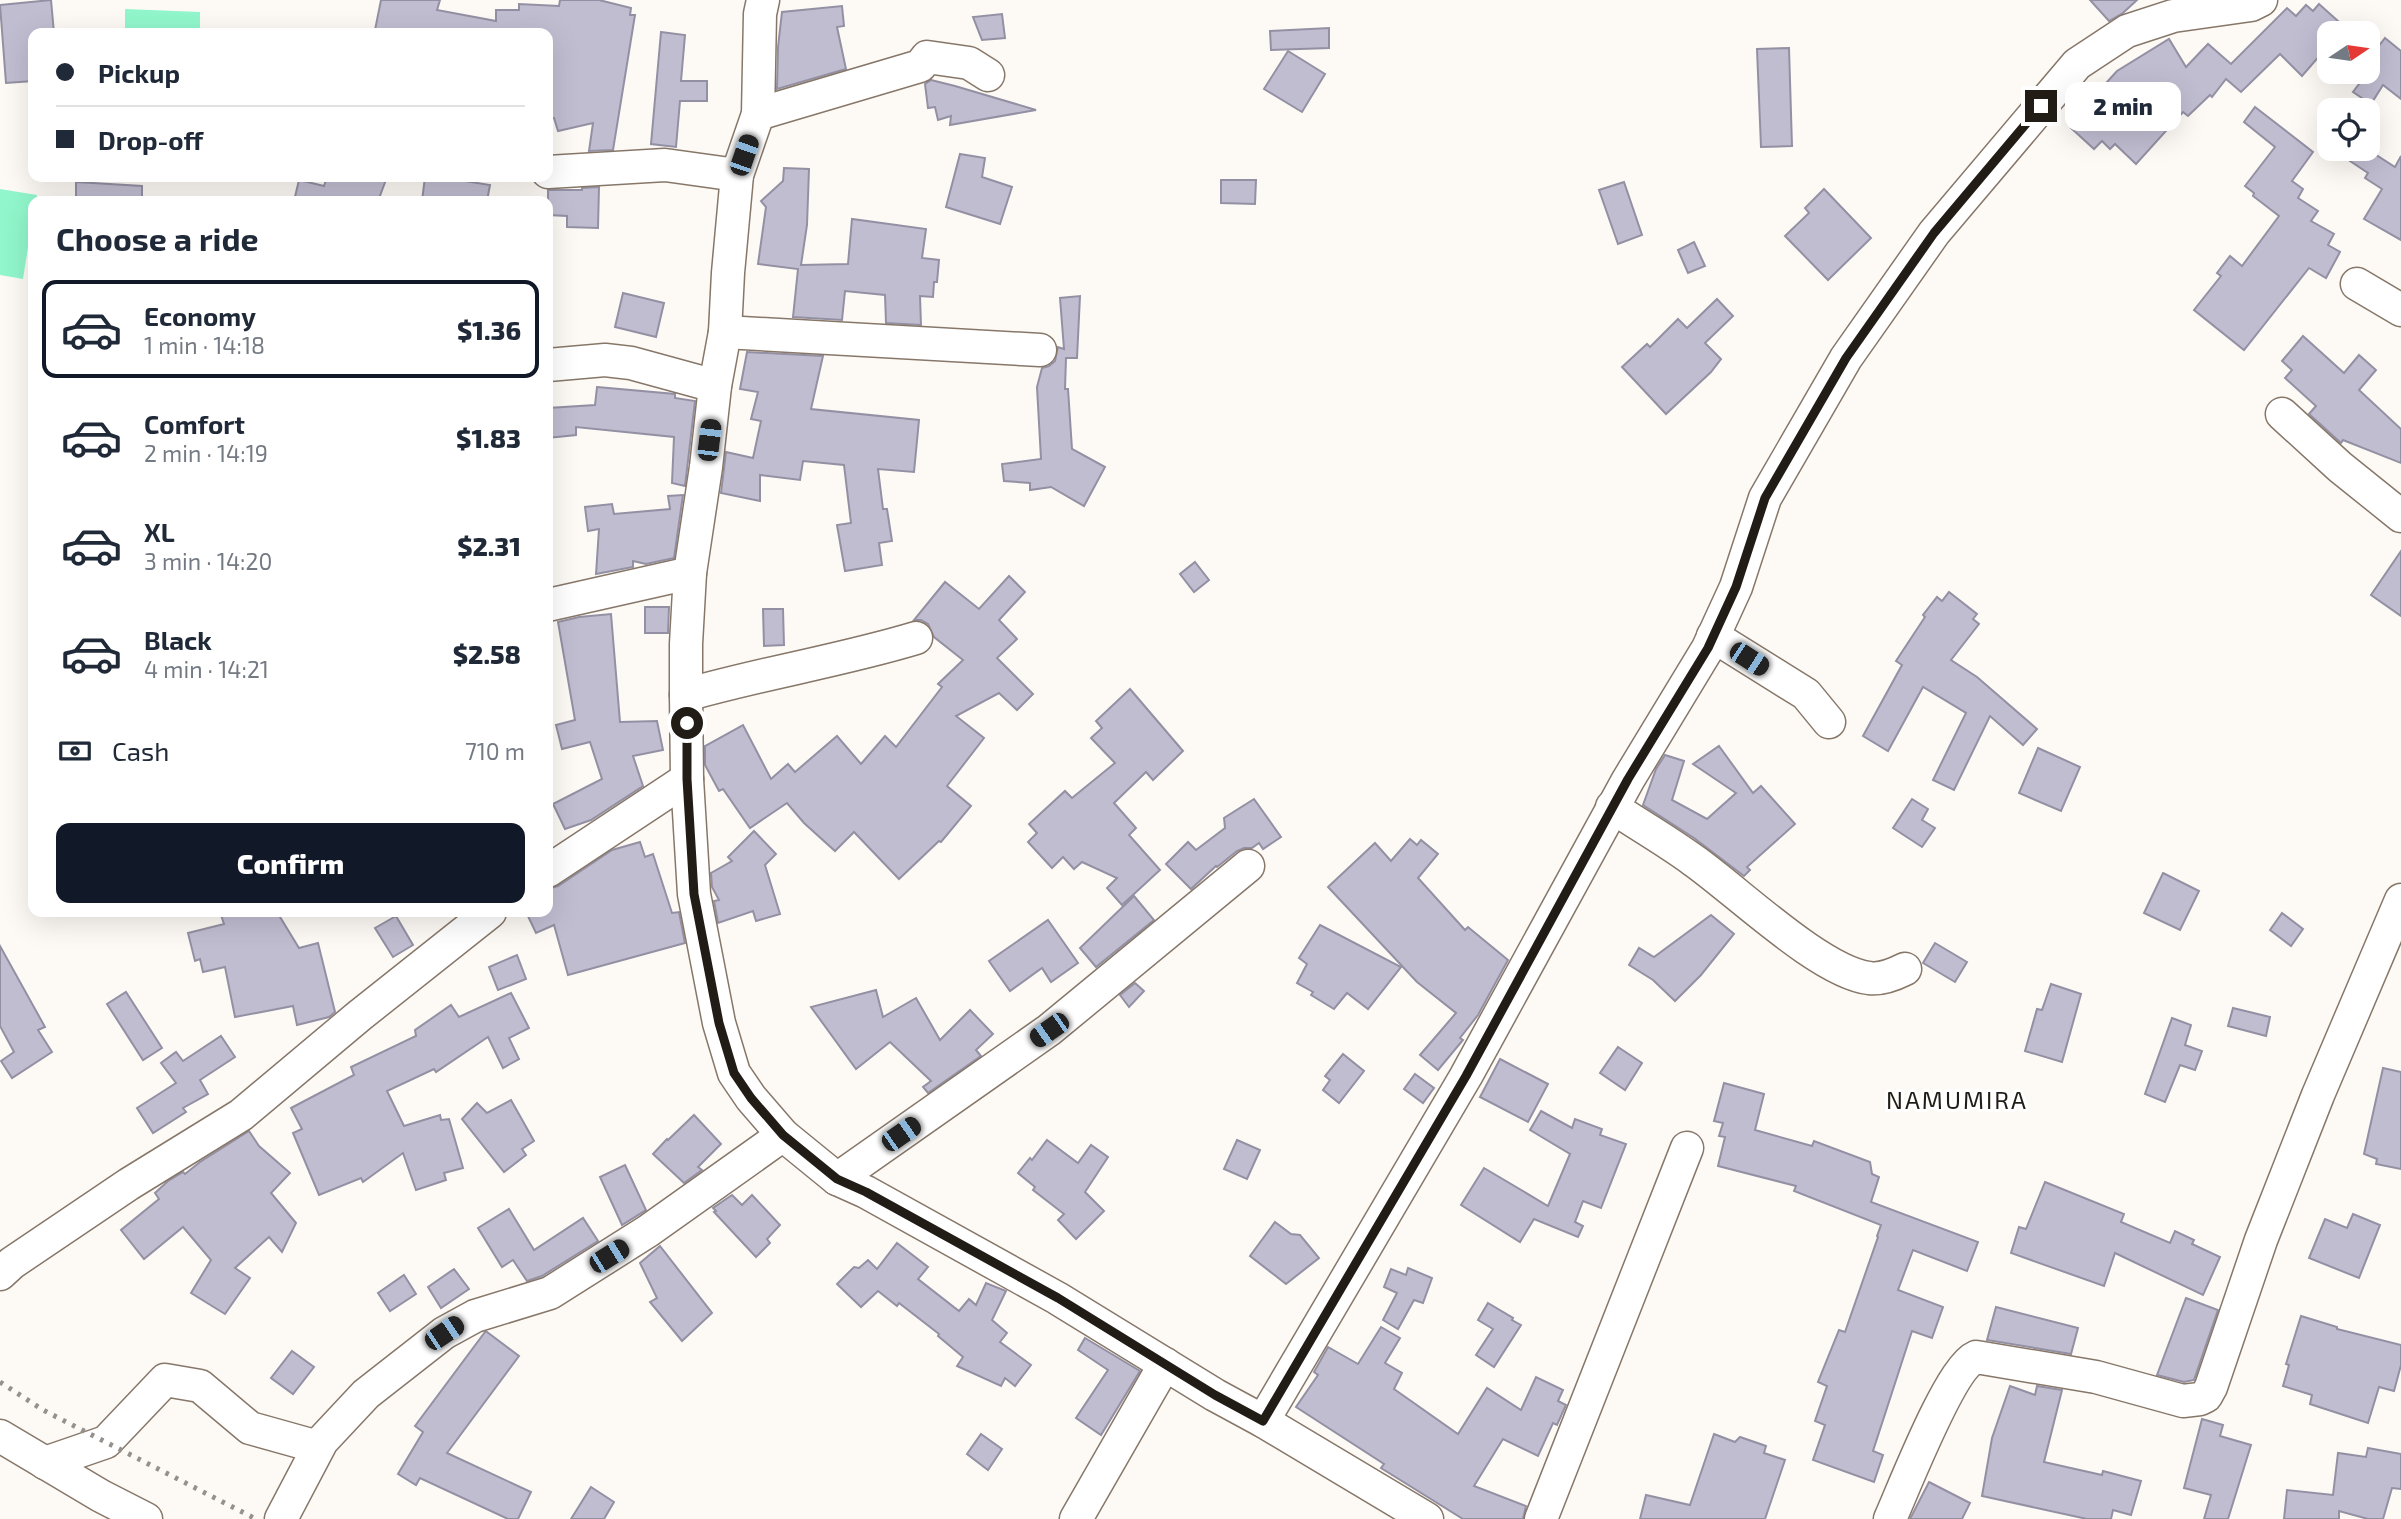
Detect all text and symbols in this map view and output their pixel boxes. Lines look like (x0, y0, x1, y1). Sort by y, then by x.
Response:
north arrow (2317, 21, 2380, 84)
map controls (2317, 21, 2380, 161)
text: Pickup (98, 57, 180, 88)
callout: 2 min (2066, 82, 2181, 130)
route end (2025, 90, 2057, 122)
text: 2 min (2093, 92, 2153, 120)
button: locate (2317, 98, 2380, 161)
text: Drop-off (98, 124, 203, 155)
car (728, 132, 761, 178)
text: Choose a ride (56, 219, 259, 257)
icon: car (60, 298, 123, 361)
text: Economy (144, 300, 256, 331)
text: $1.36 (457, 314, 521, 345)
text: 1 min · 14:18 (144, 331, 265, 359)
icon: car (60, 406, 123, 469)
text: Comfort (144, 408, 245, 439)
car (697, 418, 722, 462)
text: $1.83 (456, 422, 521, 453)
text: 2 min · 14:19 (144, 439, 268, 467)
icon: car (60, 514, 123, 577)
text: XL (144, 516, 175, 547)
text: $2.31 (457, 530, 521, 561)
text: 3 min · 14:20 (144, 547, 272, 575)
icon: car (60, 622, 123, 685)
text: Black (144, 624, 212, 655)
text: $2.58 (453, 638, 521, 669)
car (1726, 639, 1773, 679)
text: 4 min · 14:21 (144, 655, 269, 683)
route start (671, 707, 703, 739)
icon: cash (56, 732, 94, 770)
text: Cash (112, 735, 169, 766)
text: 710 m (465, 737, 525, 765)
button: Confirm (56, 823, 525, 903)
car (1026, 1009, 1073, 1051)
district label: NAMUMIRA (1886, 1085, 2028, 1114)
car (878, 1113, 925, 1155)
car (586, 1236, 633, 1276)
car (421, 1313, 468, 1353)

